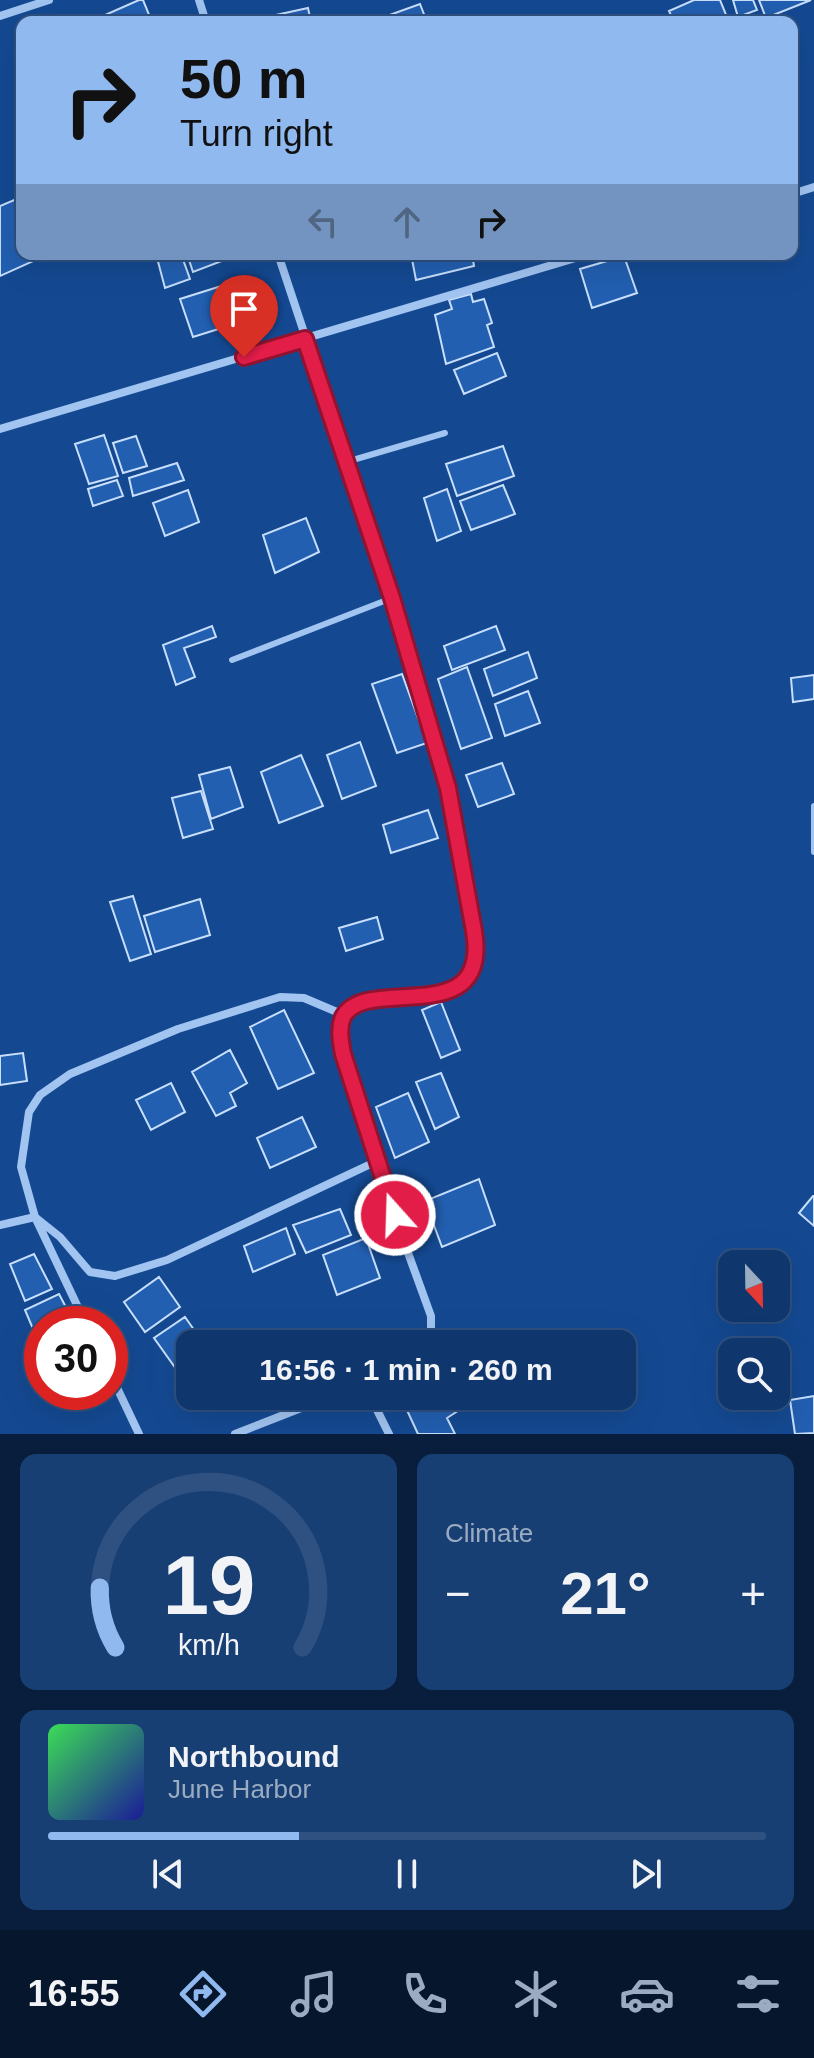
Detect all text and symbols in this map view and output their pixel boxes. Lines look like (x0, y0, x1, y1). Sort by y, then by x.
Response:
text: 50 m (180, 47, 308, 110)
icon: right (48, 48, 152, 152)
text: Turn right (180, 113, 333, 154)
icon: left (301, 200, 345, 244)
icon: ahead (385, 200, 429, 244)
icon: right (469, 200, 513, 244)
pin (210, 275, 278, 357)
icon: arrive (222, 287, 266, 331)
position arrow (353, 1173, 437, 1257)
north arrow (718, 1250, 790, 1322)
map controls (718, 1250, 790, 1410)
speed limit sign: 30 (24, 1306, 128, 1410)
button: search (718, 1338, 790, 1410)
text: 16:56 · 1 min · 260 m (259, 1353, 553, 1386)
text: Climate (445, 1518, 533, 1548)
text: 19 (162, 1539, 255, 1632)
text: 21° (560, 1560, 651, 1627)
text: − (445, 1569, 471, 1618)
text: + (740, 1569, 766, 1618)
text: km/h (178, 1629, 239, 1661)
text: Northbound (168, 1740, 340, 1773)
text: June Harbor (168, 1774, 311, 1804)
icon: previous (146, 1852, 190, 1896)
icon: pause (385, 1852, 429, 1896)
icon: next (624, 1852, 668, 1896)
icon: directions (175, 1966, 231, 2022)
icon: music (286, 1966, 342, 2022)
icon: phone (397, 1966, 453, 2022)
icon: climate (508, 1966, 564, 2022)
icon: car (619, 1966, 675, 2022)
icon: filters (730, 1966, 786, 2022)
text: 16:55 (28, 1973, 120, 2014)

